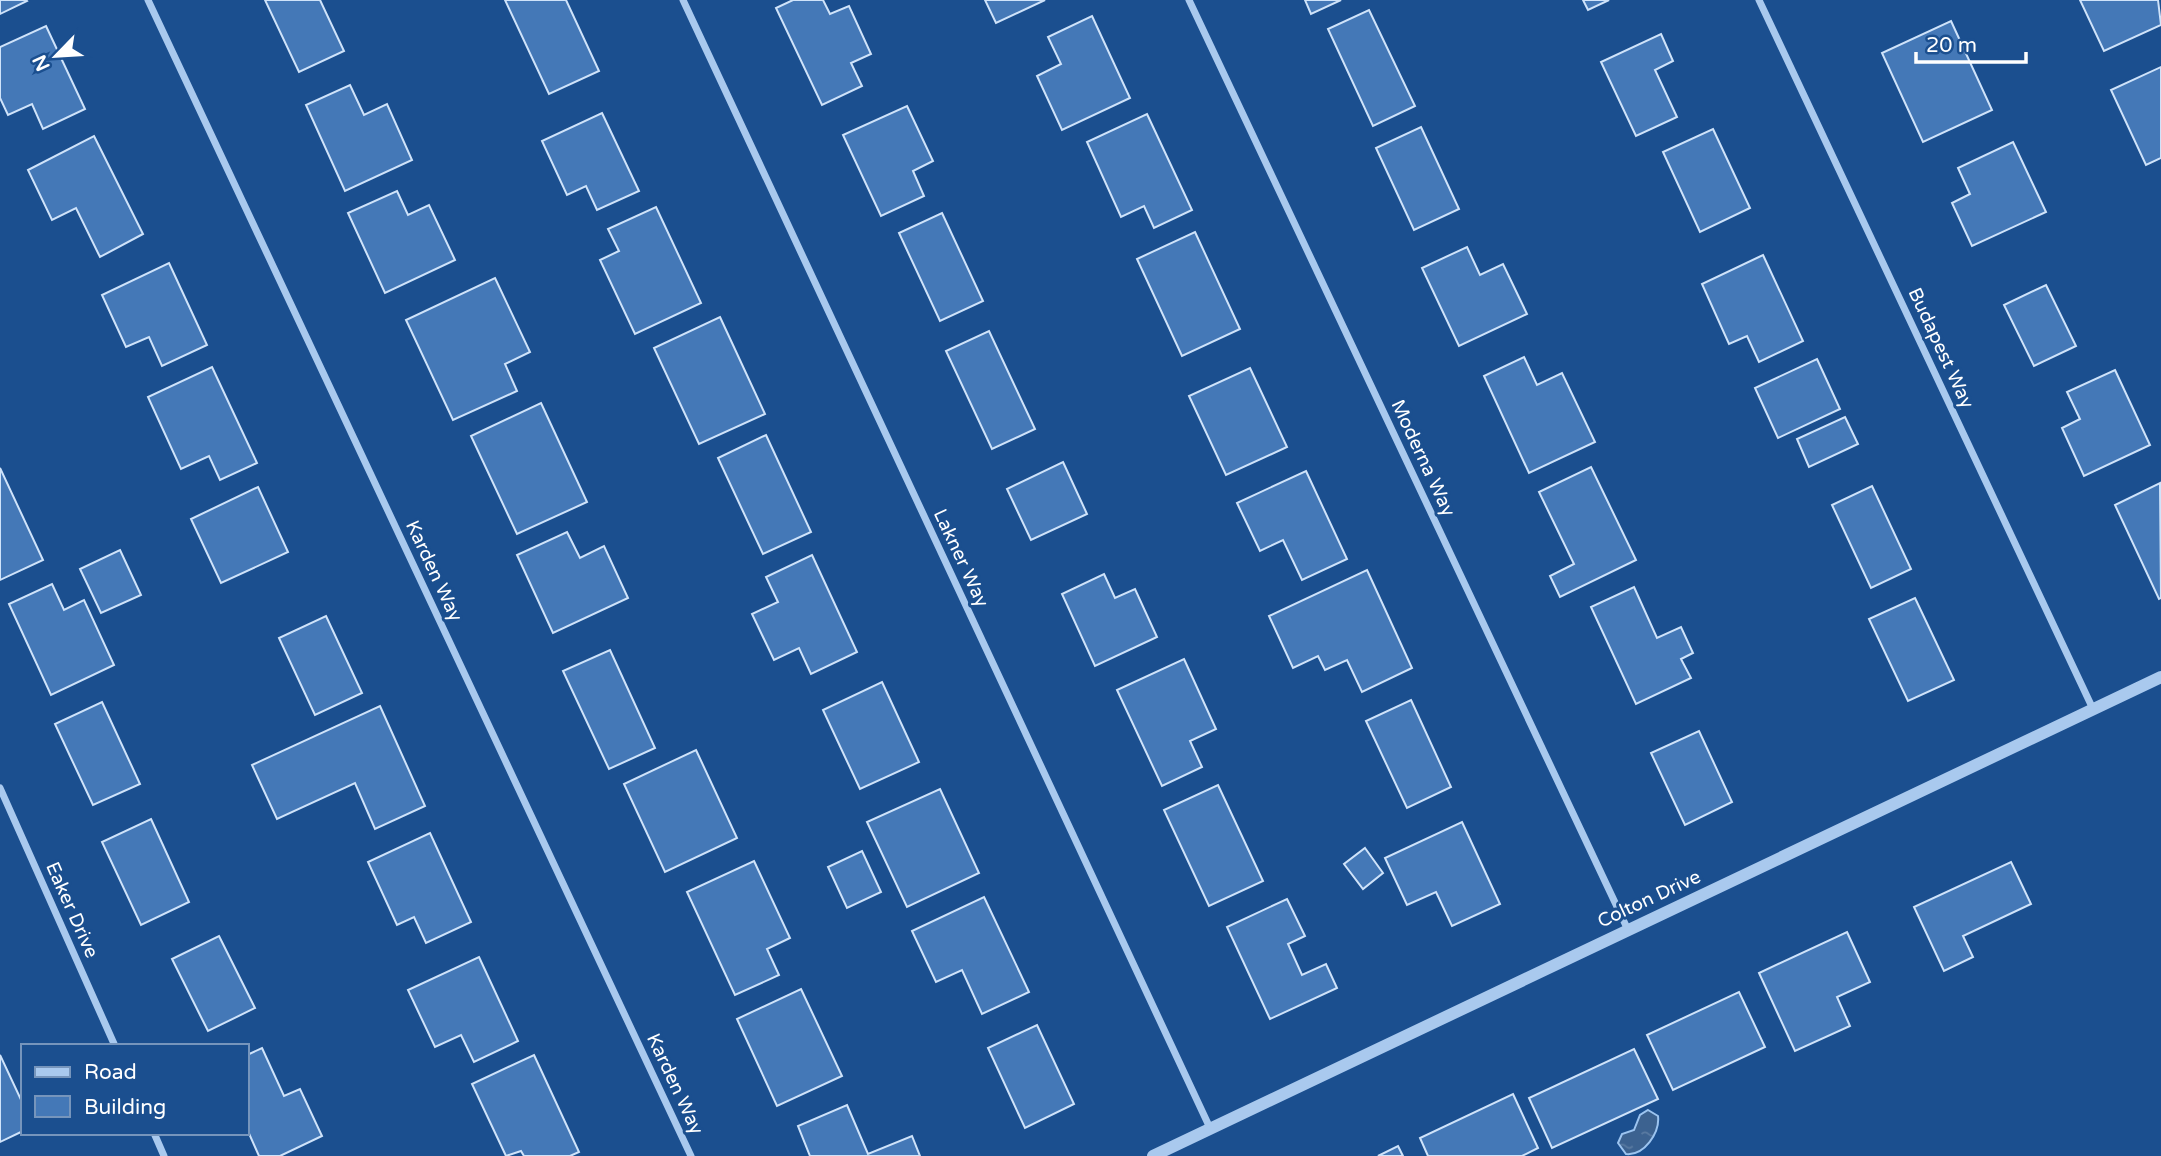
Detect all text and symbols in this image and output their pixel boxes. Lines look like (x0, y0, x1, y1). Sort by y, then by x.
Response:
north arrow (21, 21, 91, 91)
scale bar (1916, 21, 2026, 65)
text: 20 m (1926, 33, 1977, 58)
text: N (28, 51, 55, 74)
street label: Budapest Way (1903, 284, 1979, 412)
street label: Moderna Way (1386, 396, 1460, 520)
street label: Lakner Way (929, 505, 993, 611)
street label: Karden Way (401, 517, 467, 625)
street label: Eaker Drive (41, 859, 103, 961)
street label: Colton Drive (1594, 866, 1704, 932)
street label: Karden Way (642, 1030, 708, 1138)
legend (21, 1044, 248, 1135)
text: Road (84, 1060, 137, 1085)
text: Building (84, 1095, 166, 1120)

